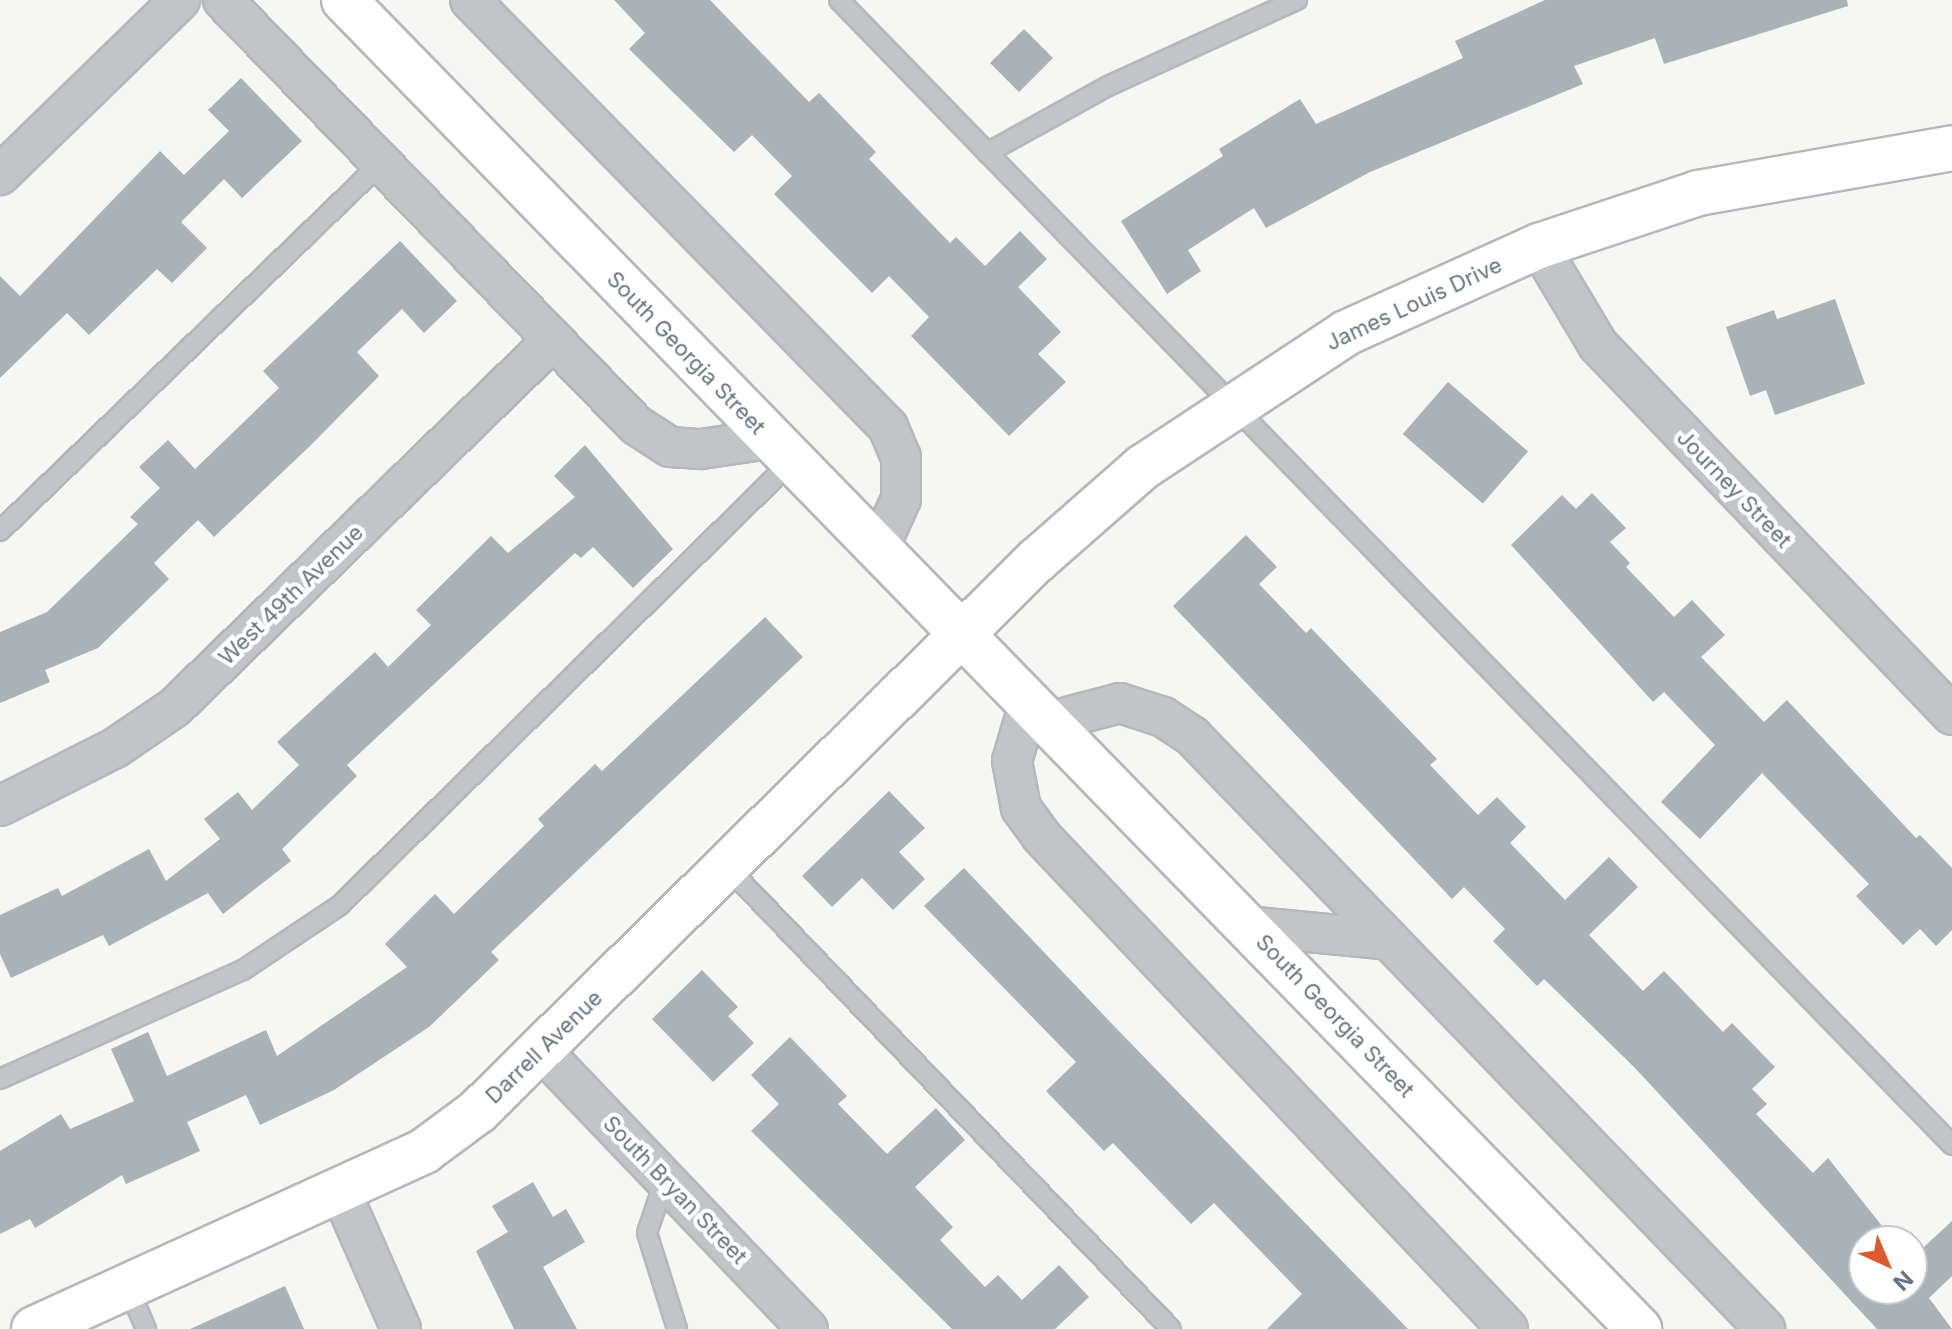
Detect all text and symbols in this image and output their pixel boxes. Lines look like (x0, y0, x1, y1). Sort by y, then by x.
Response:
street label: James Louis Drive (1322, 252, 1506, 356)
street label: South Georgia Street (601, 266, 771, 440)
street label: Journey Street (1671, 425, 1797, 553)
street label: West 49th Avenue (213, 519, 369, 671)
street label: South Georgia Street (1250, 929, 1420, 1103)
street label: Darrell Avenue (480, 985, 608, 1109)
street label: South Bryan Street (598, 1110, 752, 1270)
north arrow (1848, 1225, 1928, 1305)
text: N (1888, 1266, 1918, 1296)

